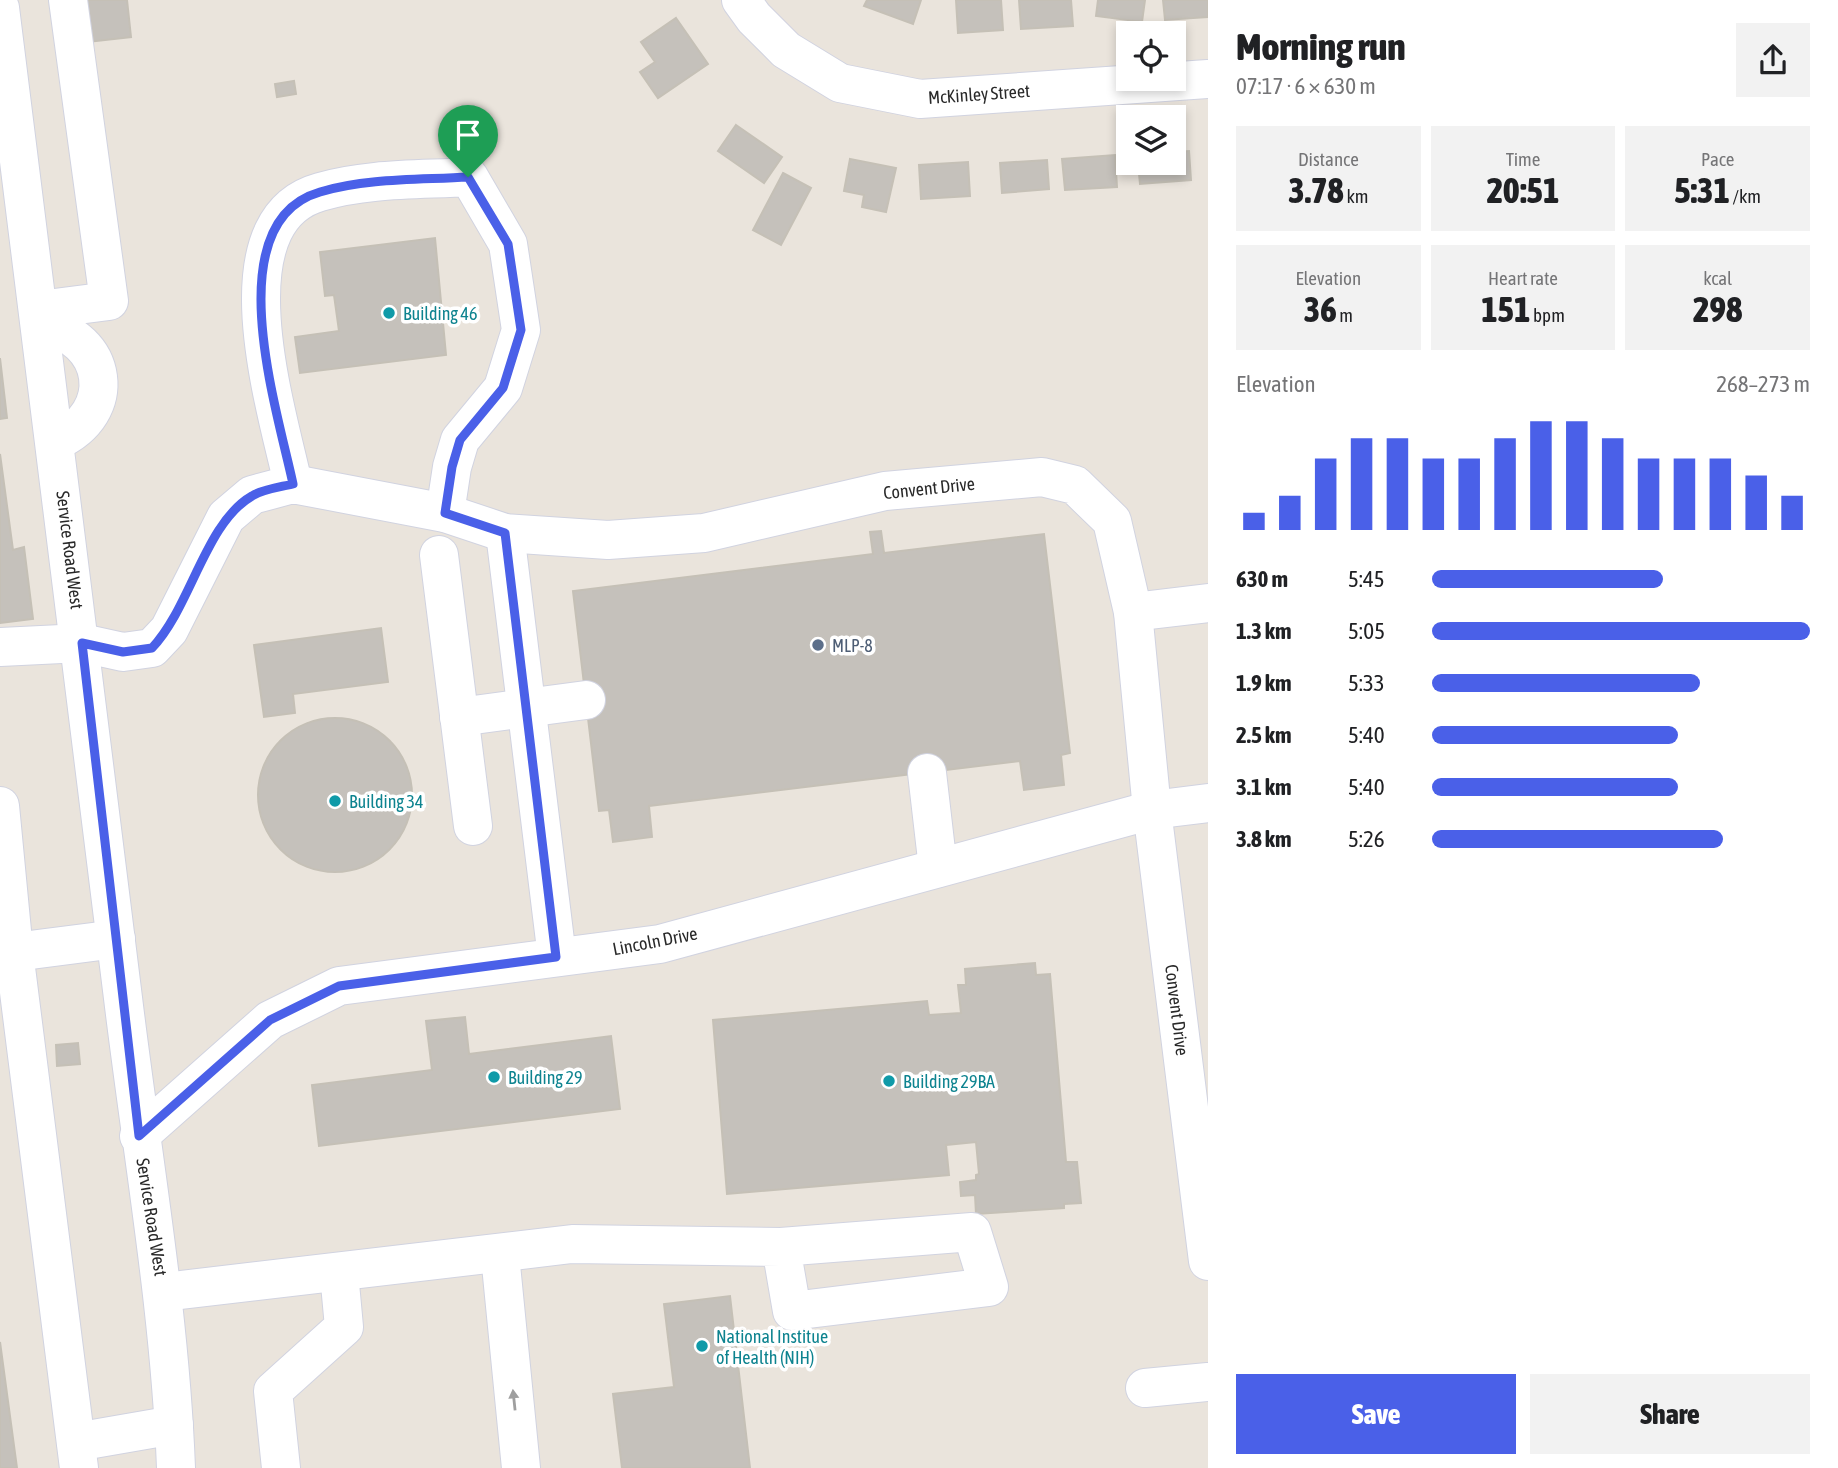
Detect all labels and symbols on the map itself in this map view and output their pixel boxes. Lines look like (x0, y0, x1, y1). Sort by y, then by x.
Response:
street label: McKinley Street (927, 80, 1031, 108)
pin (438, 105, 498, 177)
place label: Building 46 (403, 303, 477, 324)
marker: Building 46 (381, 305, 397, 321)
street label: Convent Drive (882, 473, 976, 503)
street label: Service Road West (52, 490, 88, 610)
place label: MLP-8 (832, 635, 873, 656)
marker: MLP-8 (810, 637, 826, 653)
place label: Building 34 (349, 791, 423, 812)
marker: Building 34 (327, 793, 343, 809)
street label: Lincoln Drive (611, 923, 699, 959)
street label: Convent Drive (1161, 963, 1193, 1057)
place label: Building 29 (508, 1067, 582, 1088)
marker: Building 29 (486, 1069, 502, 1085)
place label: Building 29BA (903, 1071, 995, 1092)
marker: Building 29BA (881, 1073, 897, 1089)
street label: Service Road West (132, 1157, 172, 1277)
place label: National Institue of Health (NIH) (716, 1326, 828, 1368)
marker: National Institue of Health (NIH) (694, 1338, 710, 1354)
one-way arrow (508, 1389, 519, 1411)

